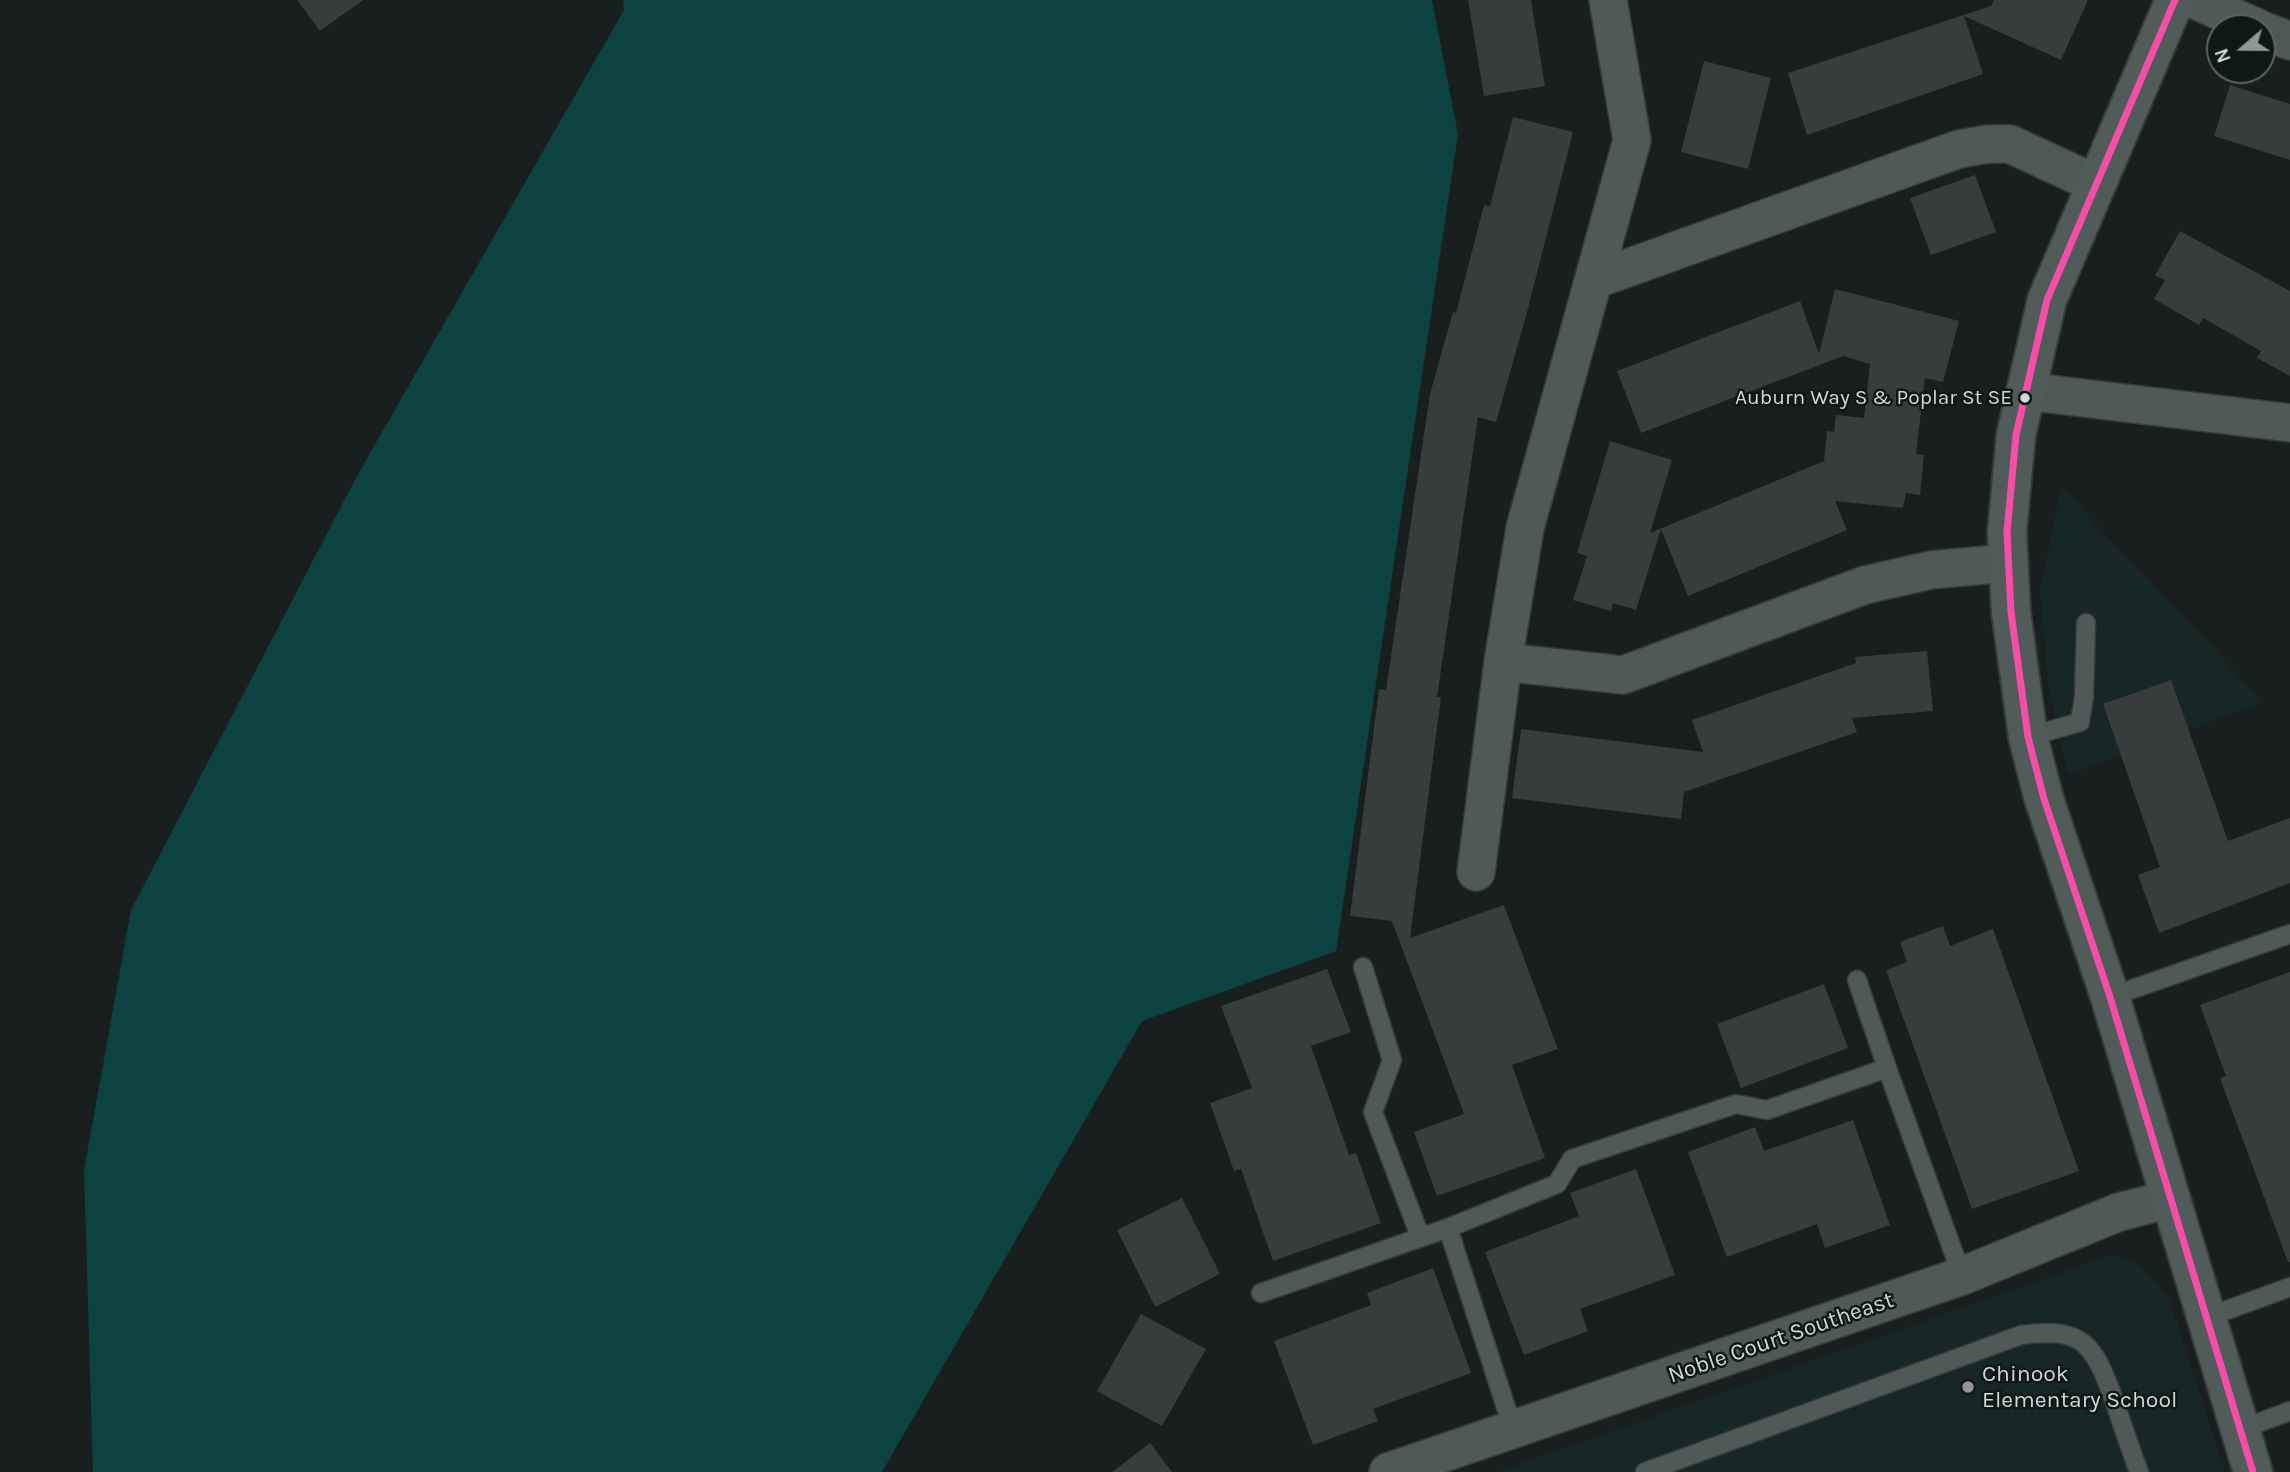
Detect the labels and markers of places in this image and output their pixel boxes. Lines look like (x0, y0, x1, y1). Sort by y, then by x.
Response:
place label: Auburn Way S & Poplar St SE (1735, 385, 2012, 411)
marker: Auburn Way S & Poplar St SE (2018, 391, 2032, 405)
place label: Chinook Elementary School (1982, 1360, 2177, 1414)
marker: Chinook Elementary School (1960, 1379, 1976, 1395)

